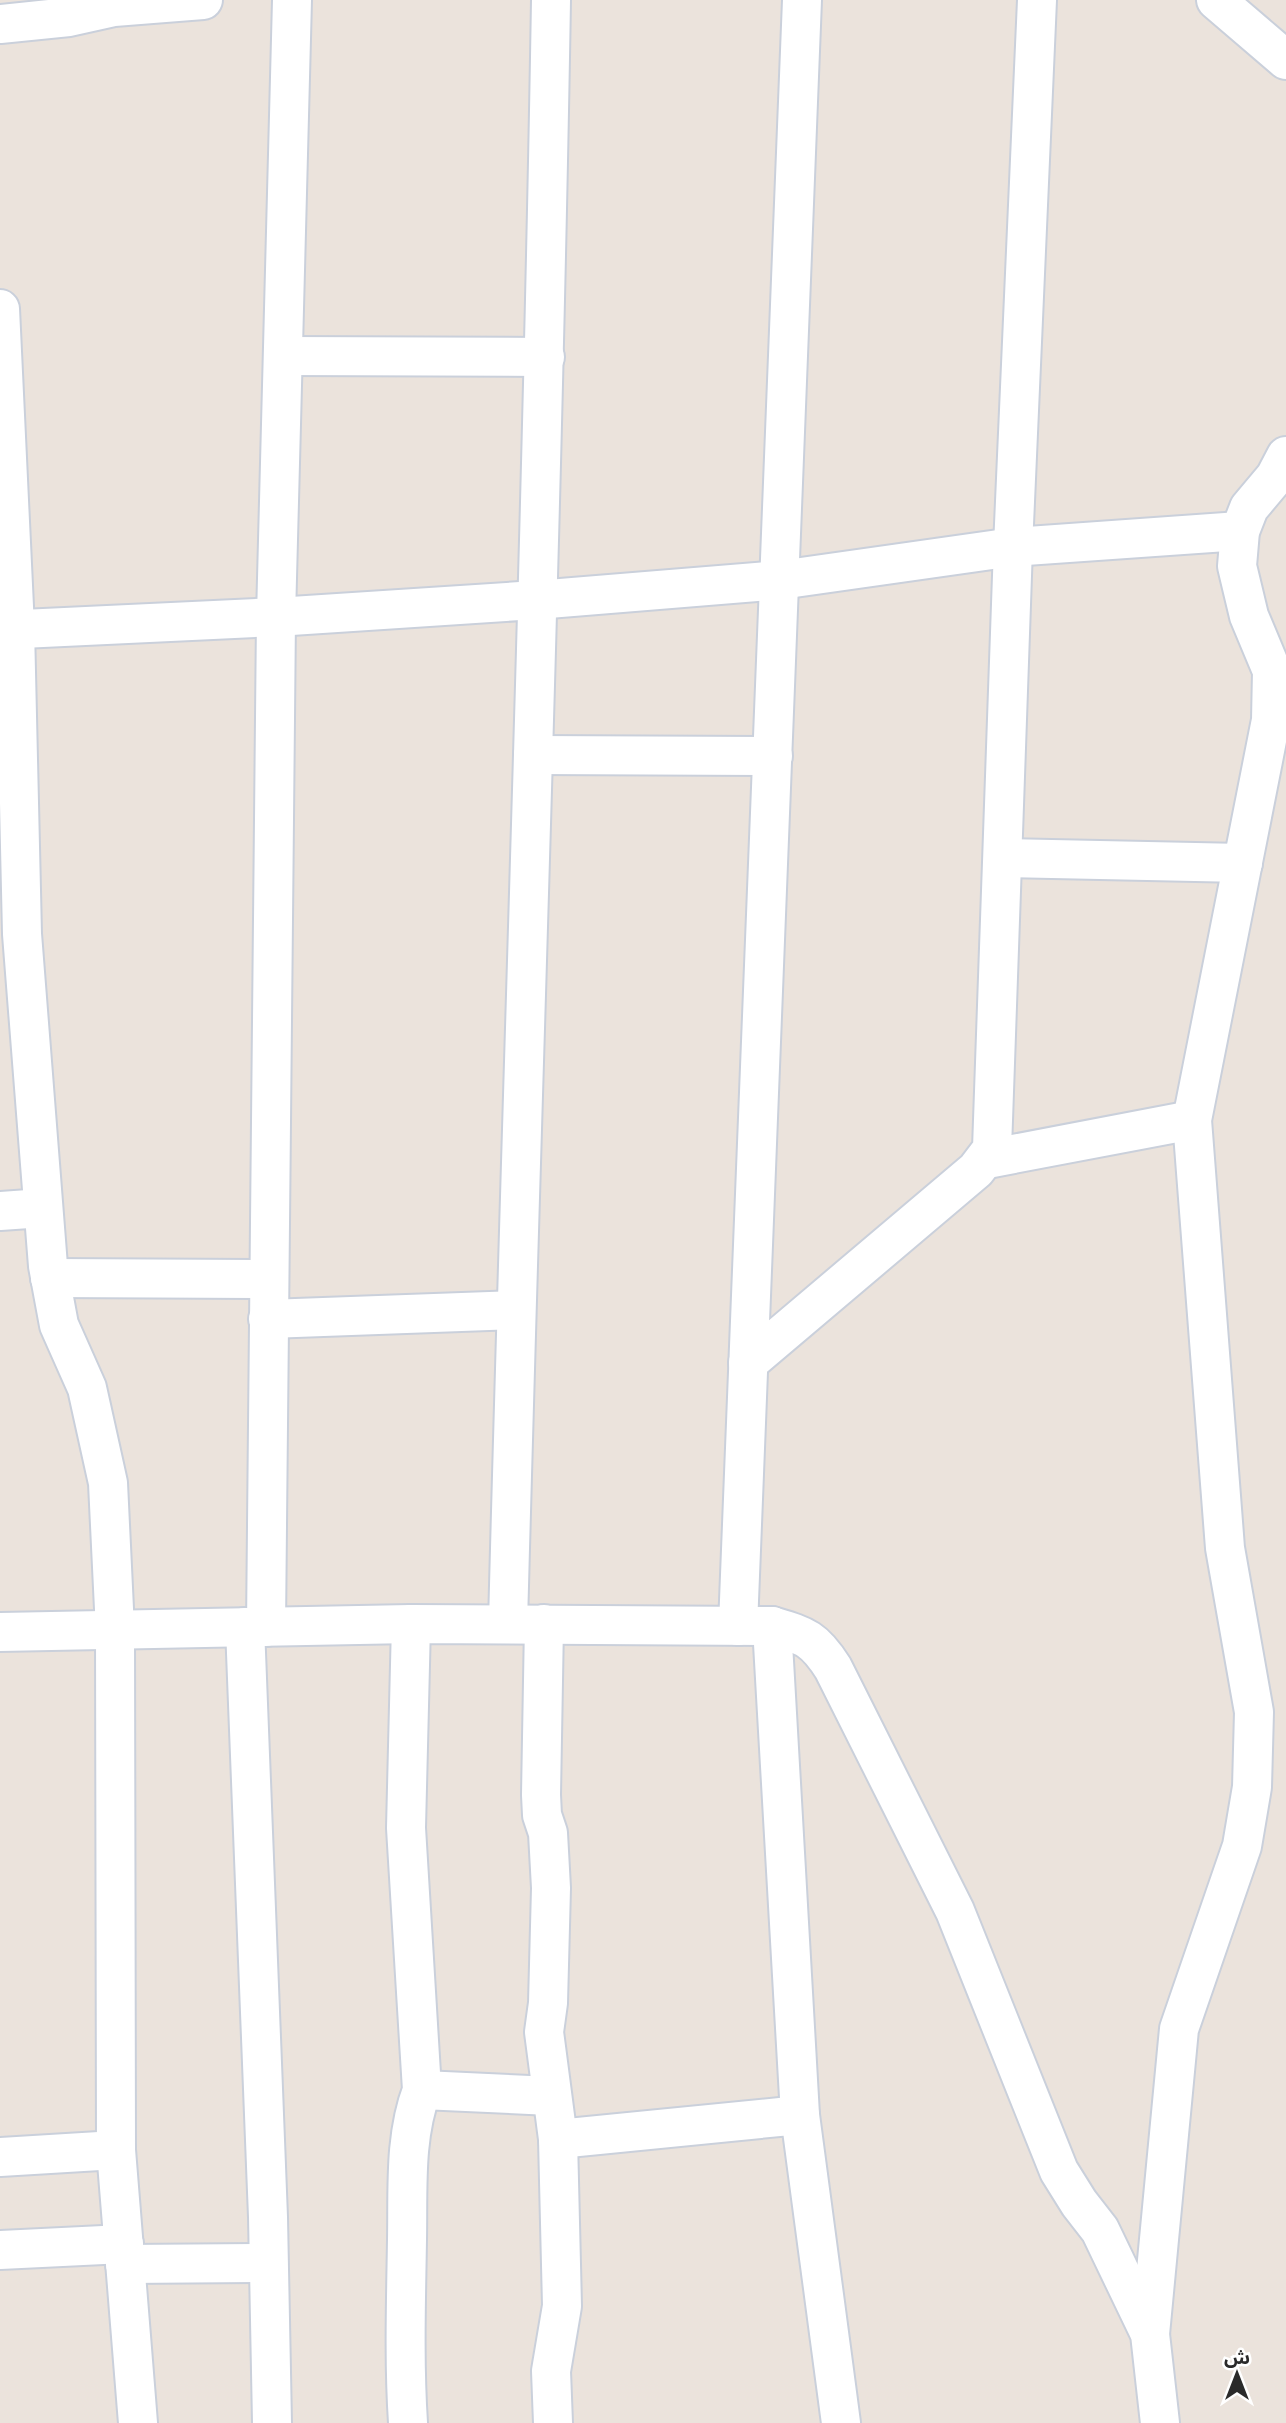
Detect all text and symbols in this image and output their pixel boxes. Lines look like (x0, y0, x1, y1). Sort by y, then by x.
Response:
north arrow (1202, 2339, 1272, 2409)
text: ش (1224, 2345, 1250, 2368)

